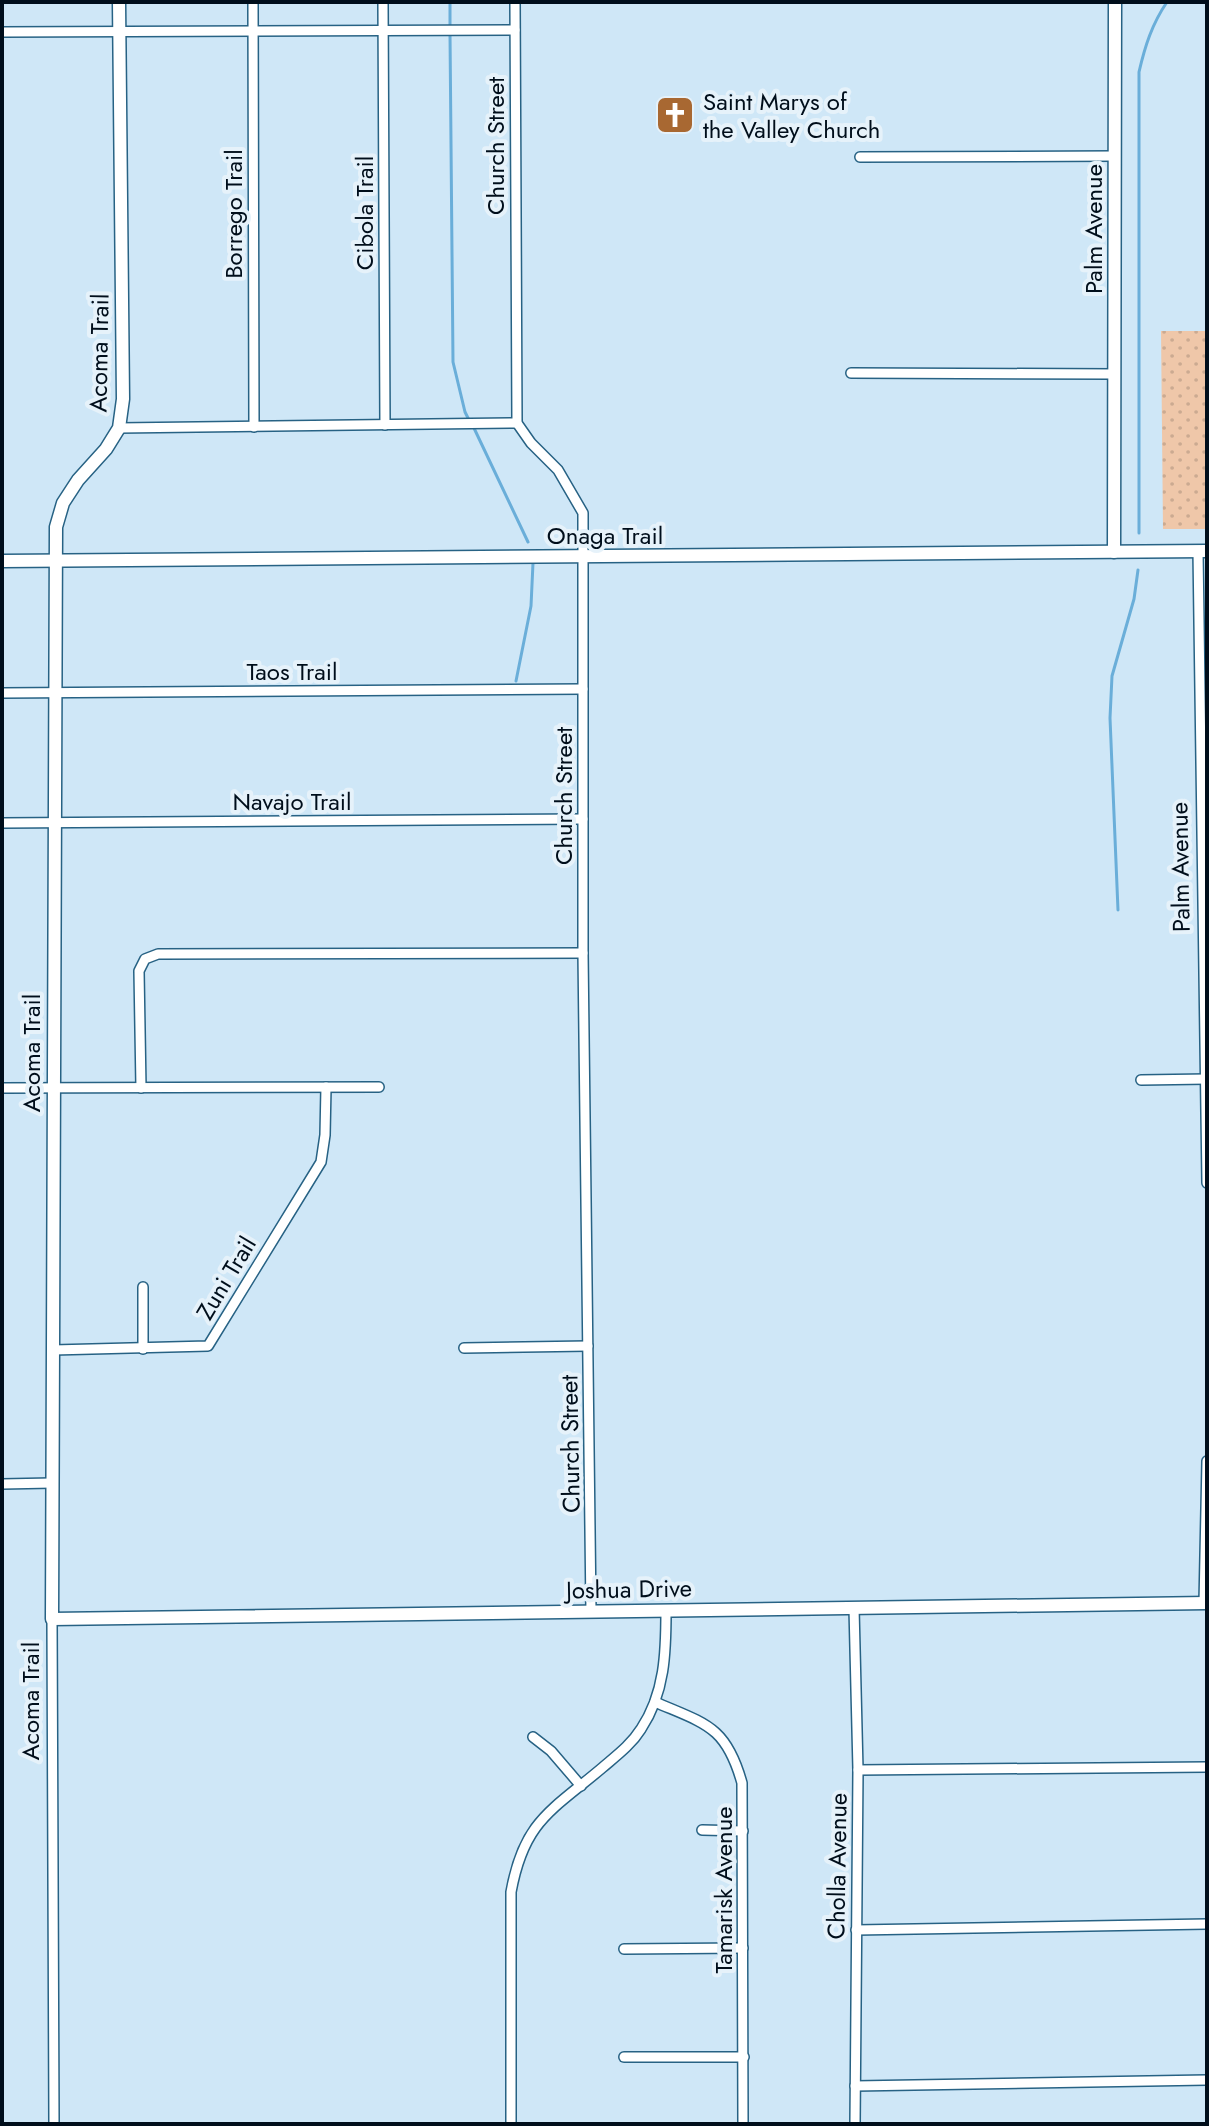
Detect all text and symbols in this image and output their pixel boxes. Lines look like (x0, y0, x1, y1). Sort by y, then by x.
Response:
street label: Church Street (478, 77, 513, 215)
place label: Saint Marys of the Valley Church (703, 84, 880, 147)
church icon: Saint Marys of the Valley Church (654, 94, 696, 136)
street label: Borrego Trail (216, 149, 251, 279)
street label: Cibola Trail (347, 156, 382, 270)
street label: Palm Avenue (1076, 164, 1111, 294)
street label: Acoma Trail (80, 293, 118, 413)
street label: Onaga Trail (547, 518, 663, 553)
street label: Taos Trail (246, 654, 338, 689)
street label: Church Street (546, 727, 581, 865)
street label: Navajo Trail (232, 784, 352, 819)
street label: Palm Avenue (1161, 802, 1199, 932)
street label: Acoma Trail (14, 994, 49, 1112)
street label: Zuni Trail (187, 1230, 265, 1326)
street label: Church Street (551, 1374, 589, 1513)
street label: Joshua Drive (563, 1570, 692, 1608)
street label: Acoma Trail (13, 1642, 48, 1760)
street label: Cholla Avenue (818, 1792, 856, 1940)
street label: Tamarisk Avenue (706, 1806, 741, 1974)

